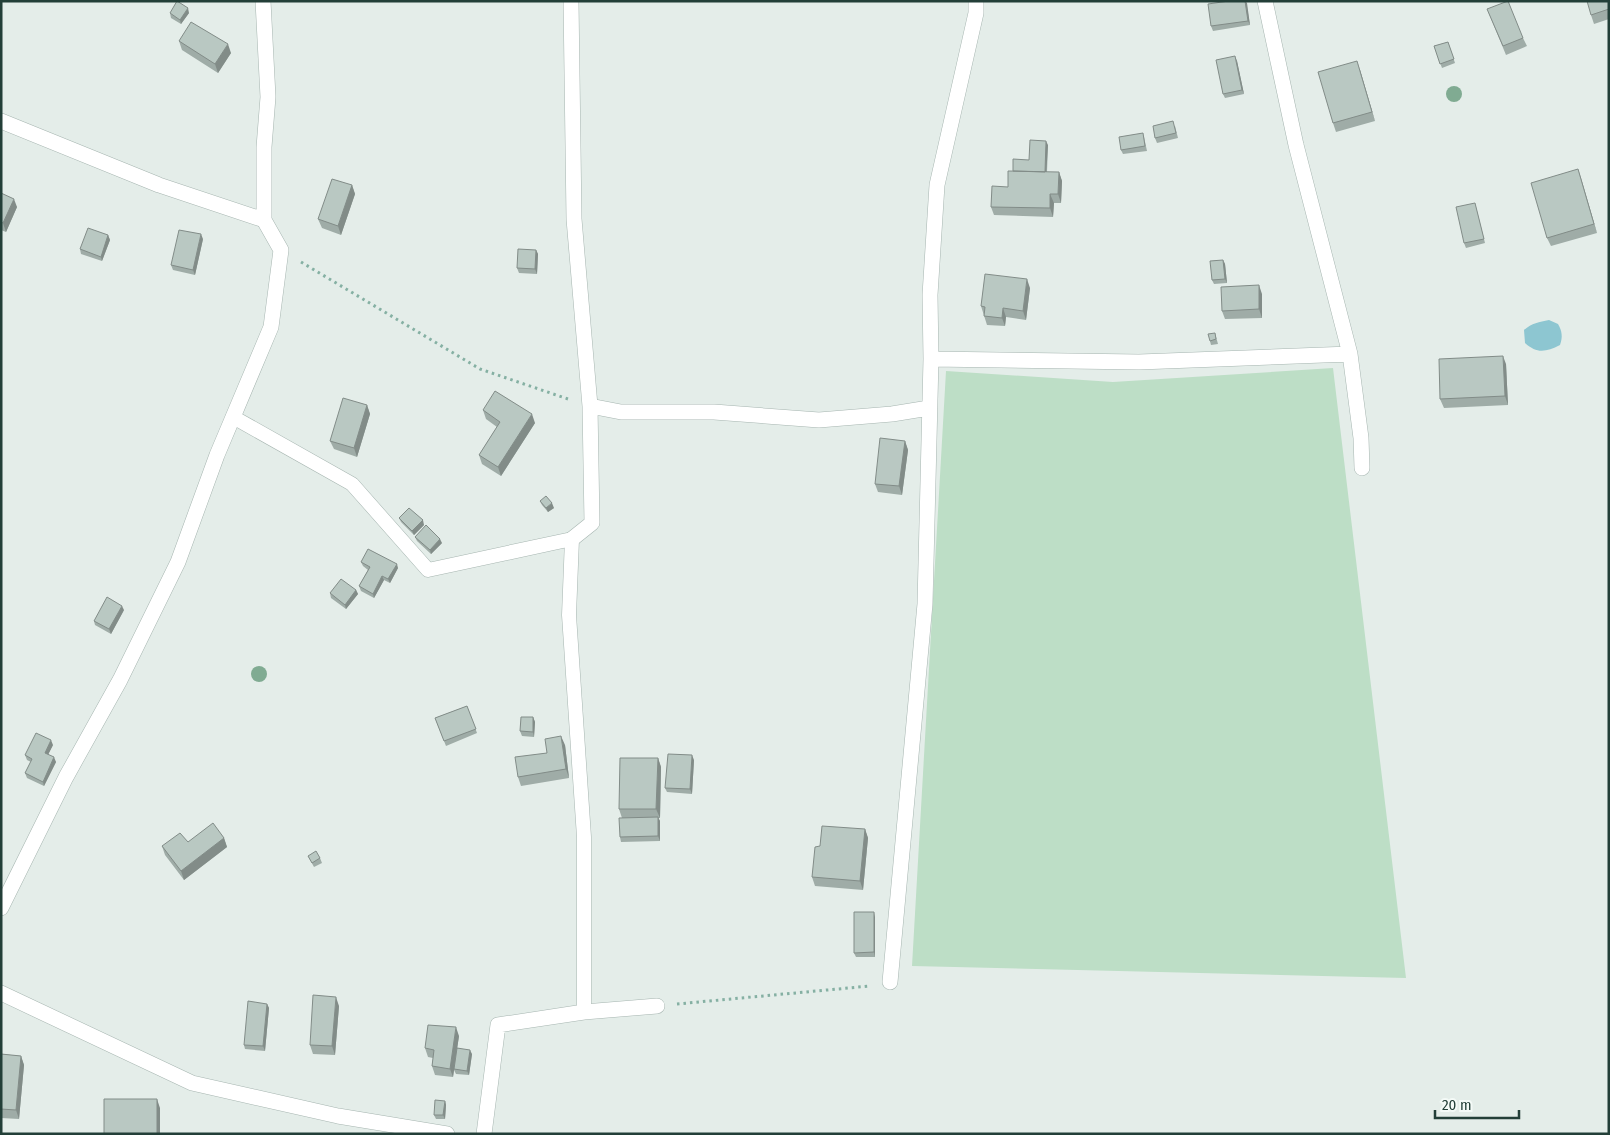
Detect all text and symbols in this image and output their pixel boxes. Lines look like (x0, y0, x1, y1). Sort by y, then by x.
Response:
scale bar (1435, 1088, 1519, 1120)
text: 20 m (1442, 1096, 1472, 1114)

